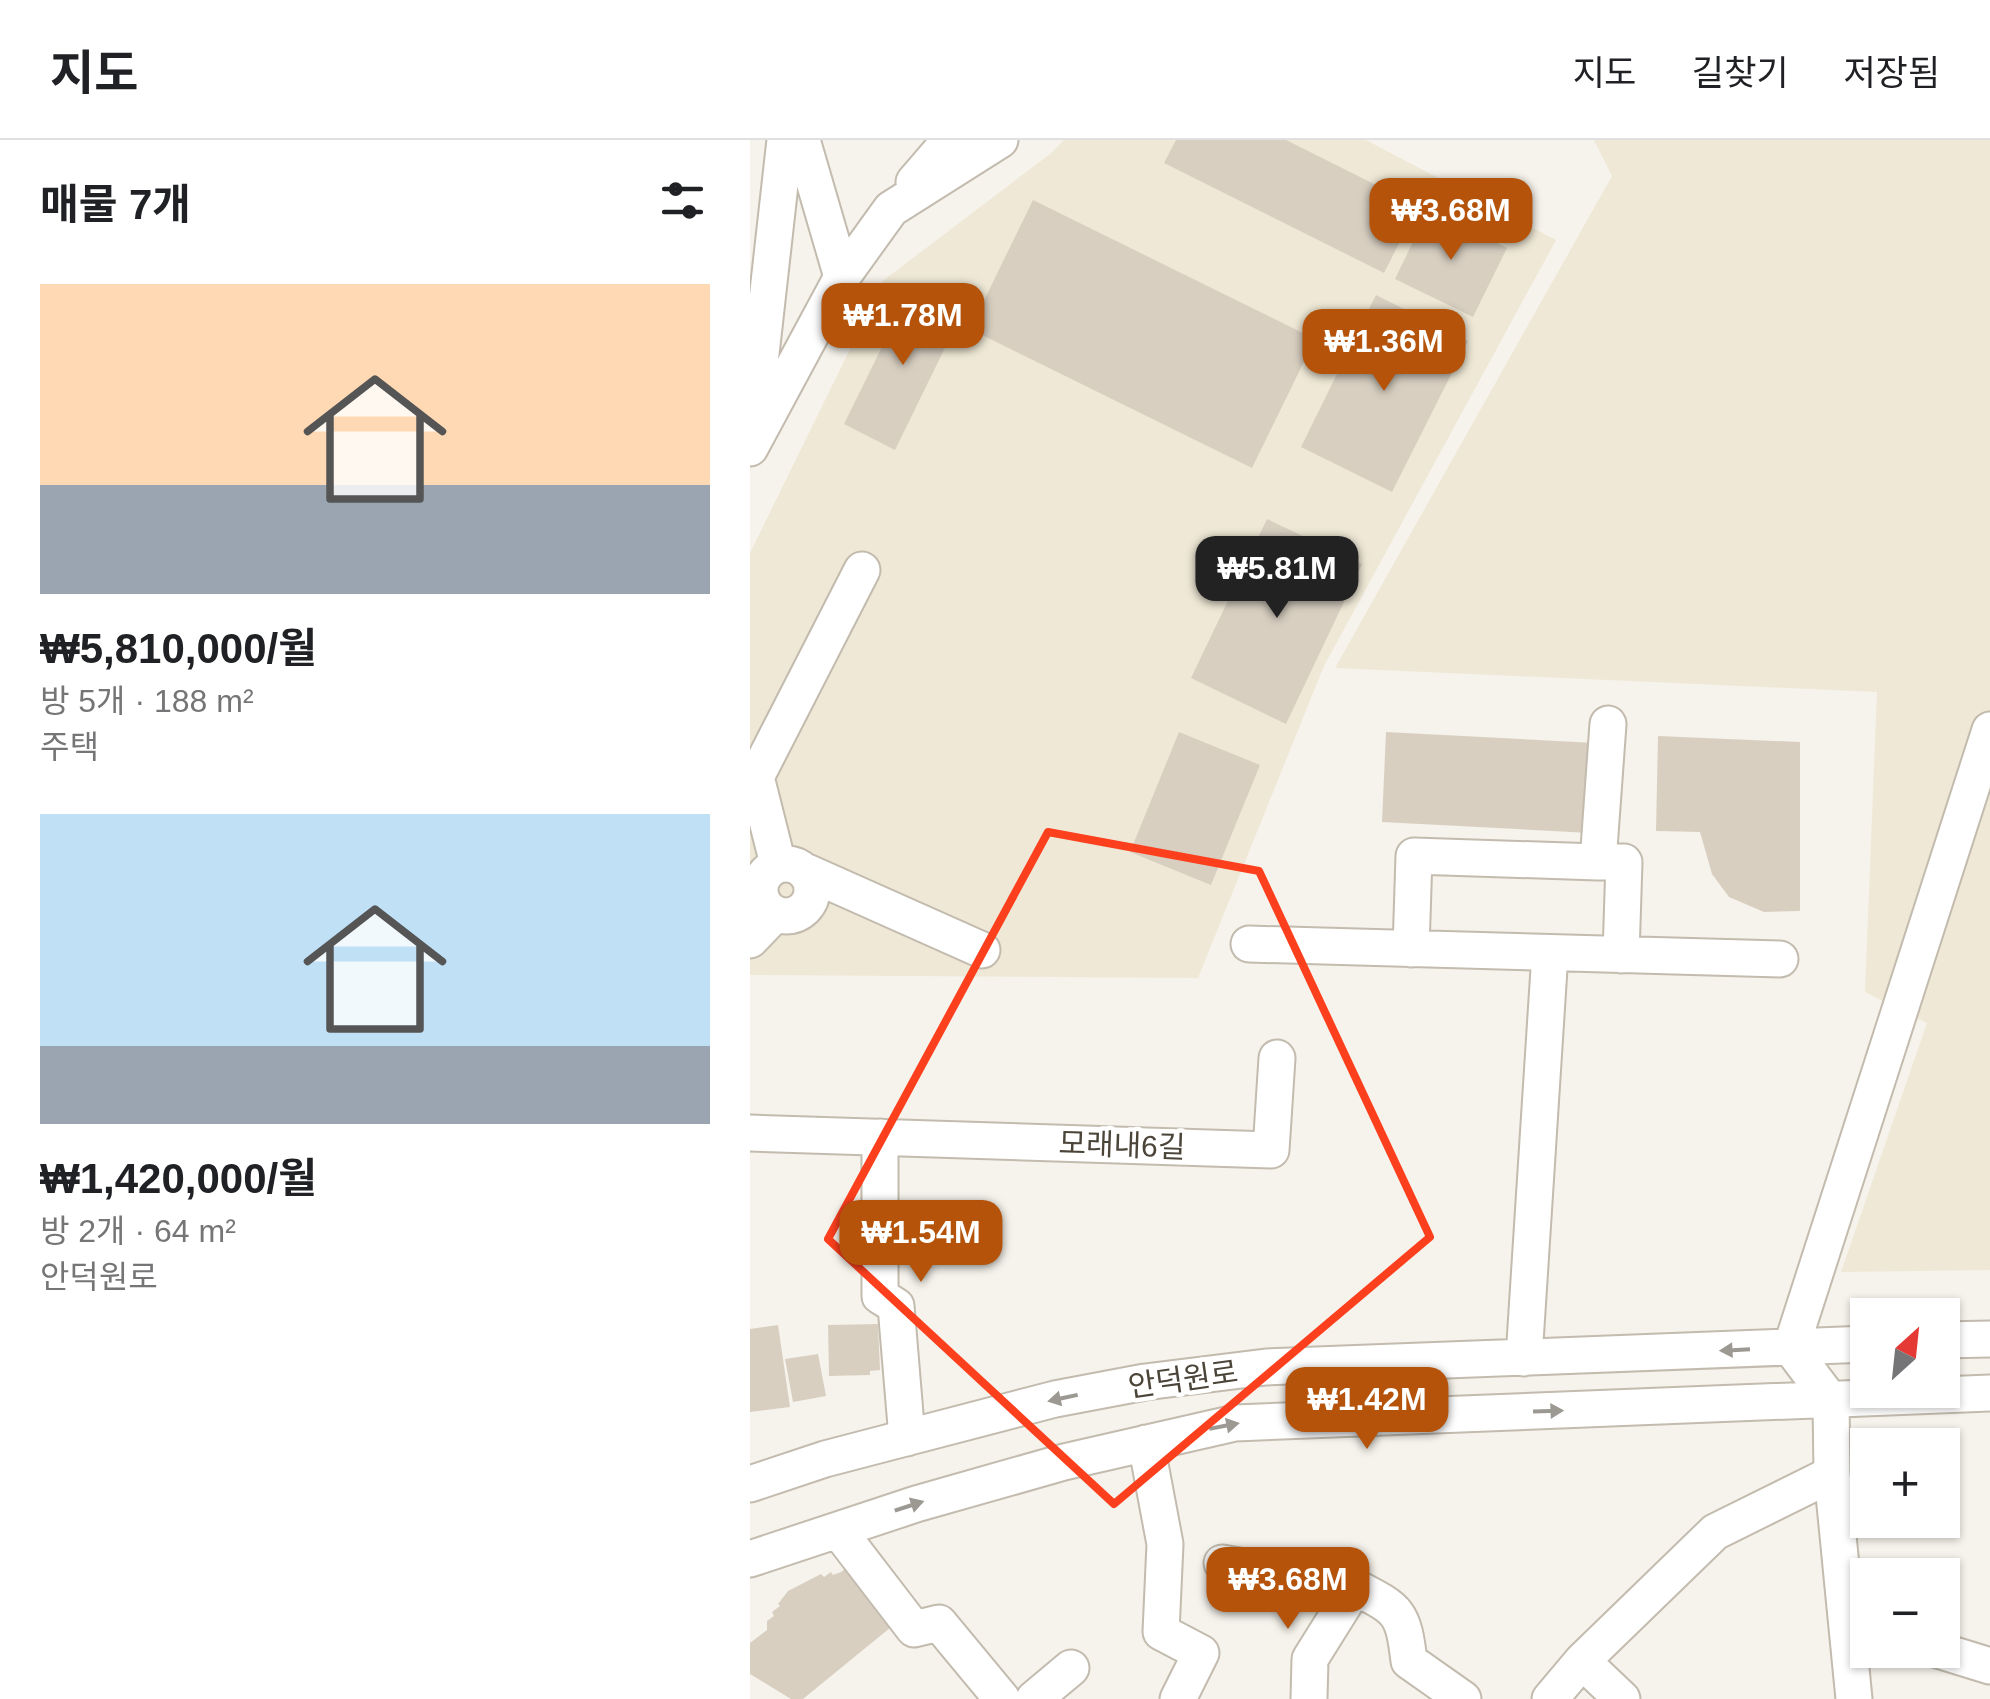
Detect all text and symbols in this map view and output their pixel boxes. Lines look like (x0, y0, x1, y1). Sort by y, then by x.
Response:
text: 지도 (50, 47, 138, 100)
text: 지도 (1572, 53, 1637, 92)
text: 길찾기 (1692, 53, 1788, 92)
text: 저장됨 (1843, 53, 1940, 92)
icon: filters (655, 173, 710, 228)
pin: ₩3.68M (1370, 178, 1532, 263)
text: 매물 7개 (40, 181, 191, 228)
text: ₩3.68M (1391, 192, 1511, 228)
pin: ₩1.78M (822, 283, 984, 368)
text: ₩1.78M (843, 297, 963, 333)
pin: ₩1.36M (1303, 309, 1465, 394)
text: ₩1.36M (1324, 323, 1444, 359)
icon: home (285, 349, 465, 529)
pin: ₩5.81M (1196, 536, 1358, 621)
text: ₩5.81M (1217, 550, 1337, 586)
text: ₩5,810,000/월 (40, 625, 317, 672)
text: 방 5개 · 188 m² (40, 683, 254, 719)
text: 주택 (40, 729, 99, 765)
icon: home (285, 879, 465, 1059)
street label: 모래내6길 (1058, 1126, 1186, 1164)
text: ₩1,420,000/월 (40, 1155, 317, 1202)
pin: ₩1.54M (840, 1200, 1002, 1285)
text: 방 2개 · 64 m² (40, 1213, 236, 1249)
text: ₩1.54M (861, 1214, 981, 1250)
text: 안덕원로 (40, 1259, 158, 1295)
north arrow (1850, 1298, 1960, 1408)
map controls (1850, 1298, 1960, 1668)
one-way arrow (1719, 1342, 1751, 1358)
street label: 안덕원로 (1126, 1355, 1240, 1403)
pin: ₩1.42M (1286, 1367, 1448, 1452)
text: ₩1.42M (1307, 1381, 1427, 1417)
one-way arrow (1047, 1391, 1078, 1406)
one-way arrow (1532, 1403, 1564, 1419)
one-way arrow (1208, 1418, 1240, 1433)
button: + (1850, 1428, 1960, 1538)
one-way arrow (894, 1498, 924, 1513)
pin: ₩3.68M (1207, 1547, 1369, 1632)
button: − (1850, 1558, 1960, 1668)
text: ₩3.68M (1228, 1561, 1348, 1597)

